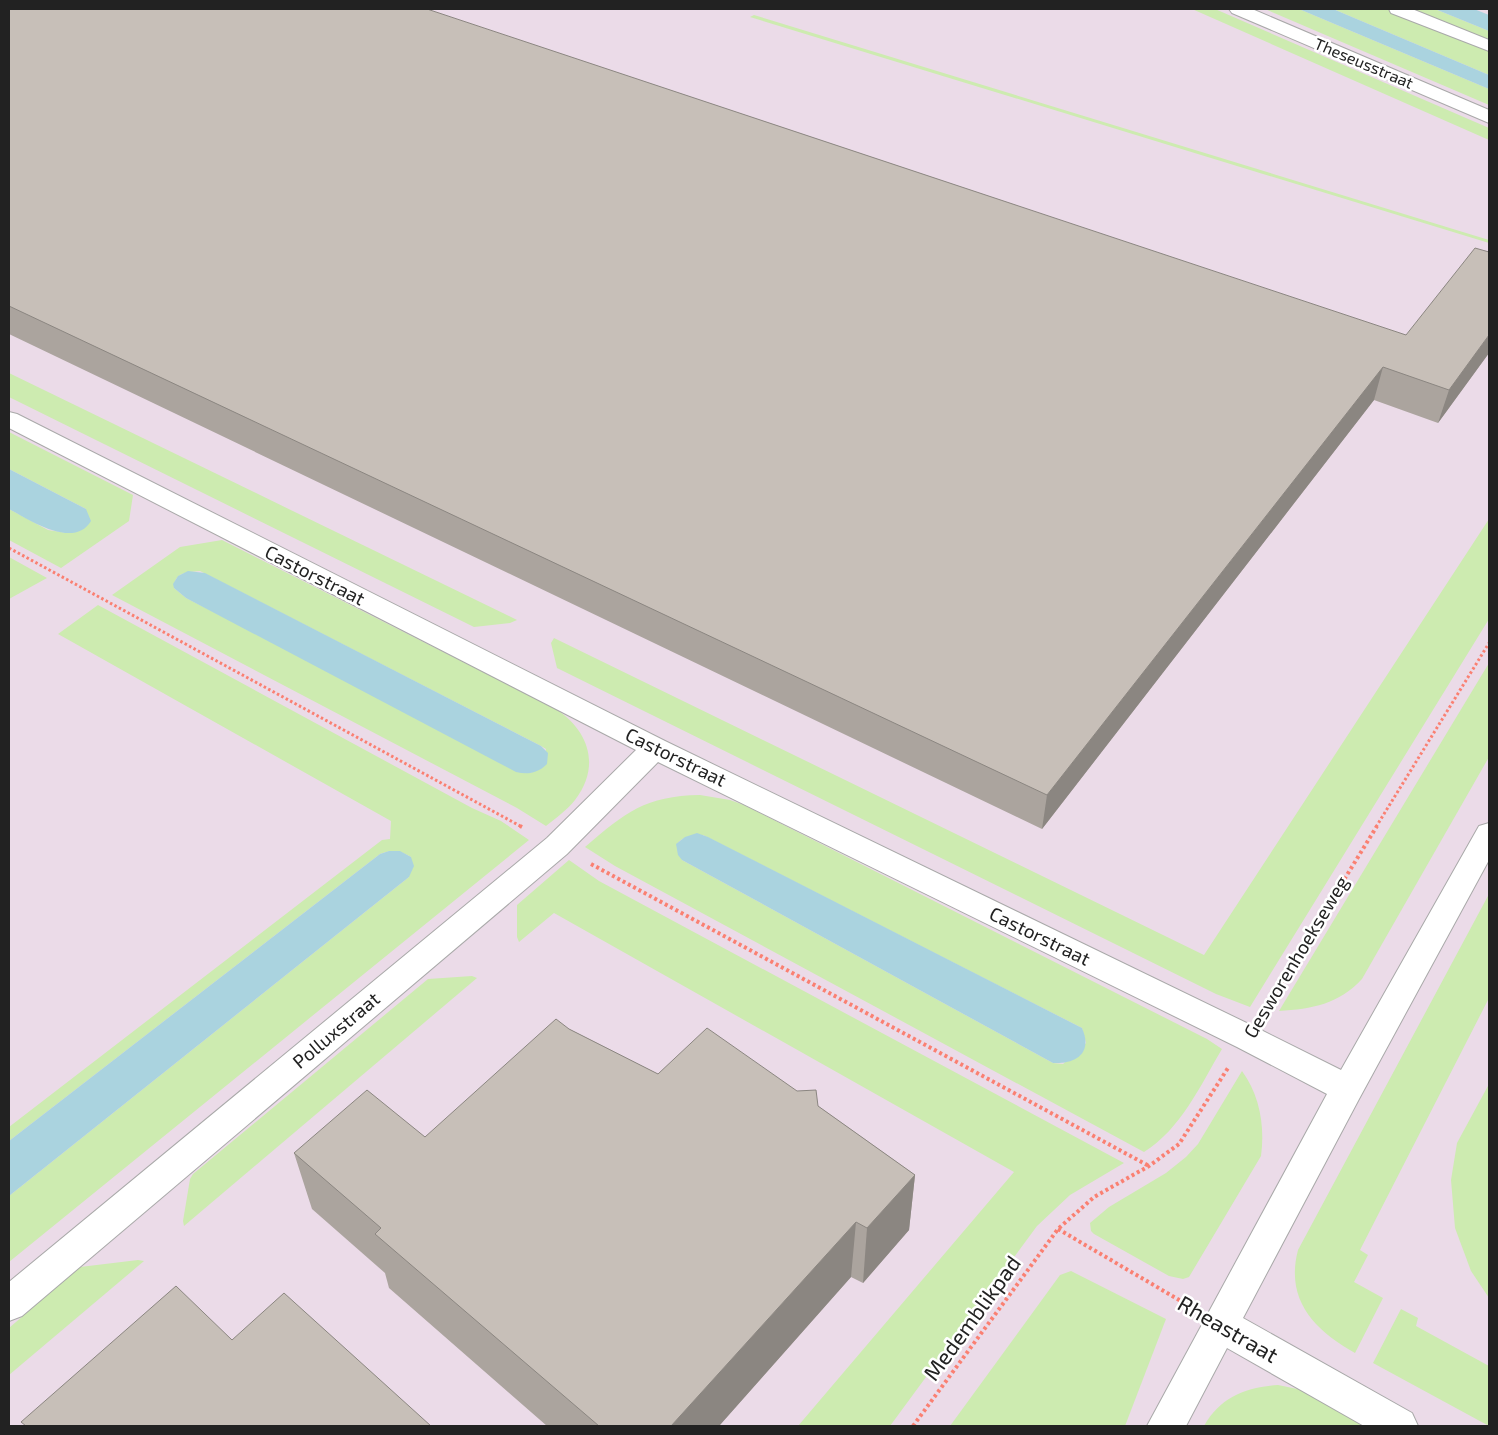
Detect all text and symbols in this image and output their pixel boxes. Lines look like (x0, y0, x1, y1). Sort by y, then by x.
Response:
street label: Theseusstraat (1312, 33, 1416, 92)
street label: Castorstraat (261, 540, 369, 610)
street label: Castorstraat (622, 722, 730, 791)
street label: Gesworenhoekseweg (1238, 871, 1353, 1042)
street label: Castorstraat (986, 901, 1094, 970)
street label: Polluxstraat (287, 987, 384, 1073)
street label: Medemblikpad (917, 1250, 1025, 1385)
street label: Rheastraat (1174, 1289, 1283, 1367)

